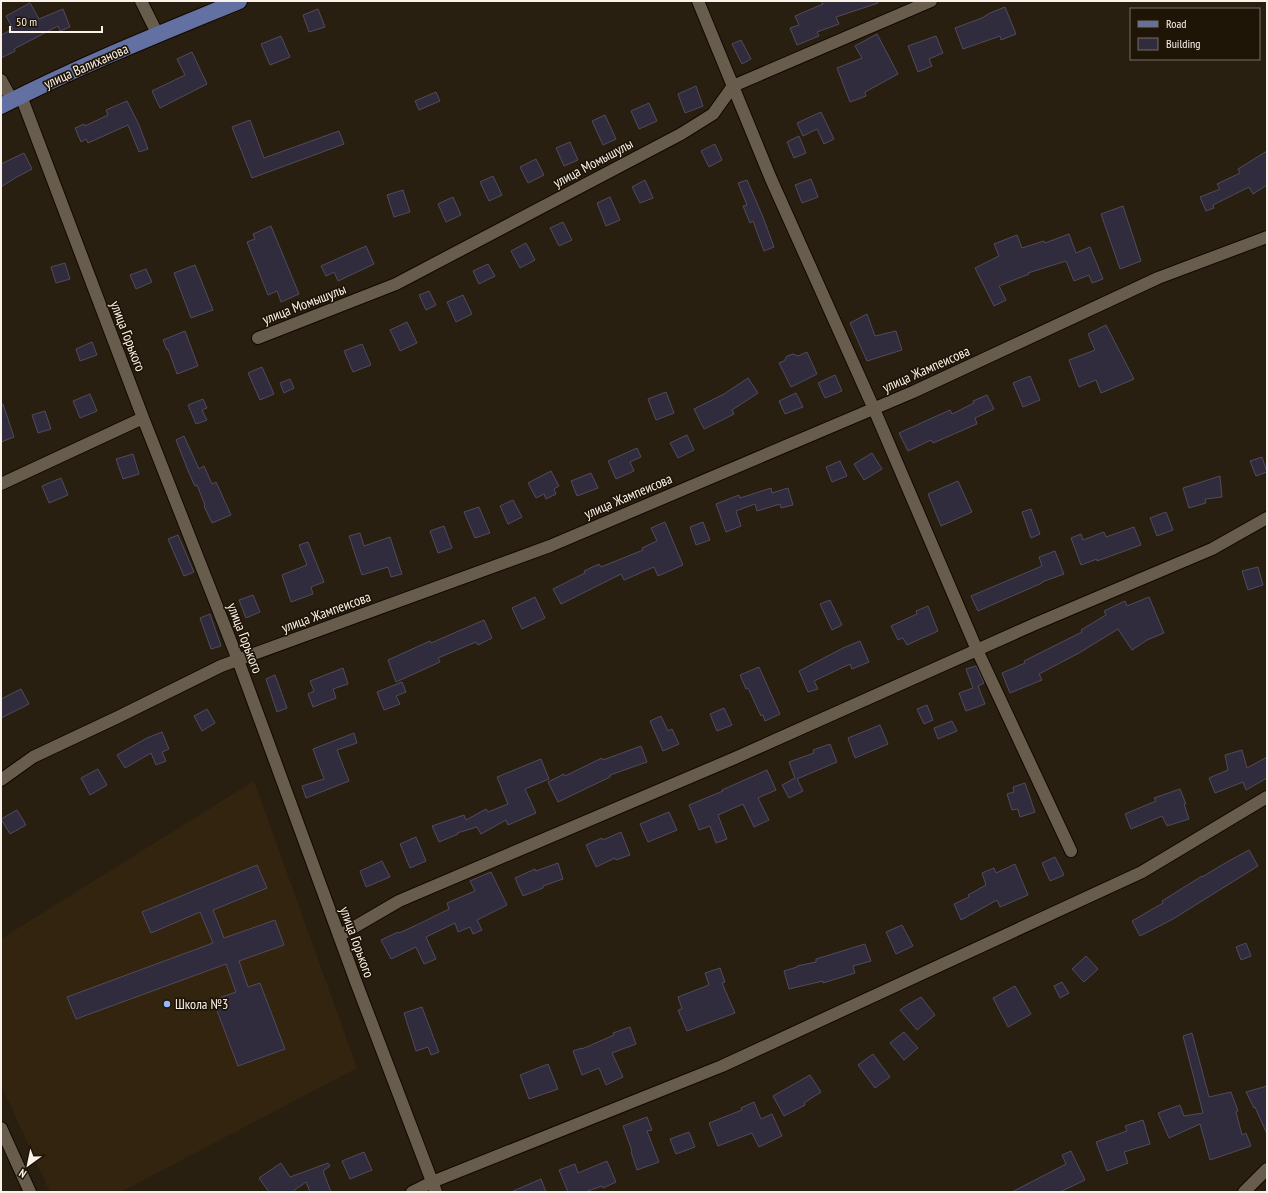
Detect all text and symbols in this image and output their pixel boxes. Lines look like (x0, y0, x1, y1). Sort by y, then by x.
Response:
scale bar (10, 8, 102, 34)
legend (1130, 8, 1260, 60)
text: 50 m (16, 14, 37, 29)
text: Road (1166, 16, 1186, 31)
text: Building (1166, 36, 1201, 51)
street label: улица Валиханова (41, 39, 131, 93)
street label: улица Момышулы (550, 134, 636, 192)
street label: улица Момышулы (260, 280, 348, 328)
street label: улица Горького (106, 298, 150, 374)
street label: улица Жампеисова (880, 342, 972, 396)
street label: улица Жампеисова (581, 469, 675, 523)
street label: улица Жампеисова (279, 588, 373, 636)
street label: улица Горького (223, 600, 267, 676)
street label: улица Горького (336, 904, 378, 980)
place label: Школа №3 (175, 995, 228, 1013)
marker: Школа №3 (162, 999, 172, 1009)
north arrow (8, 1145, 48, 1185)
text: N (16, 1166, 29, 1181)

